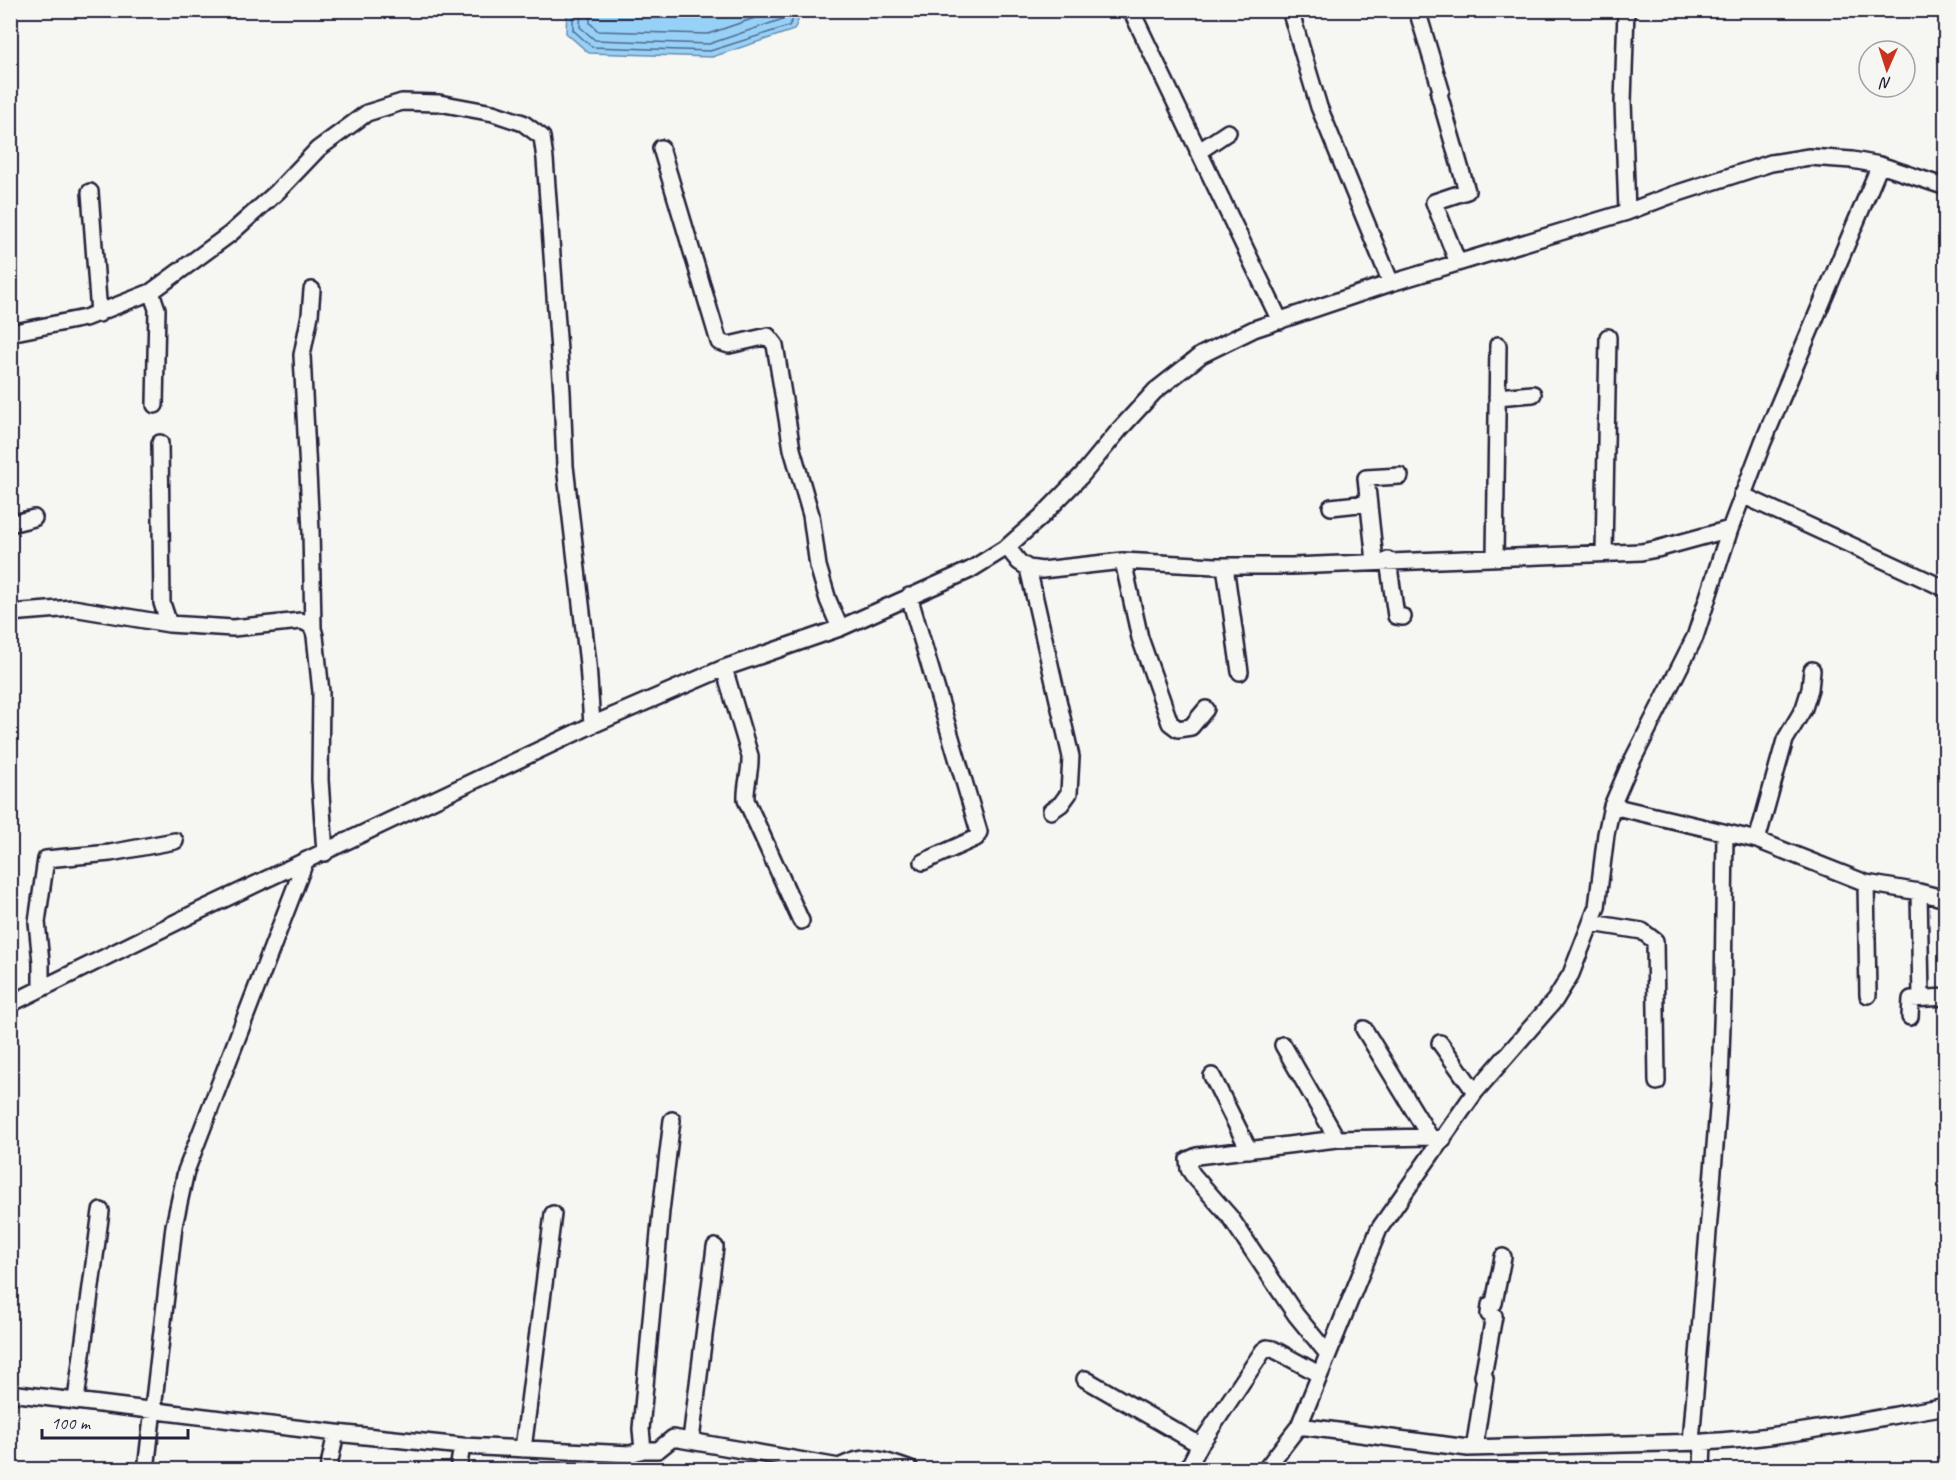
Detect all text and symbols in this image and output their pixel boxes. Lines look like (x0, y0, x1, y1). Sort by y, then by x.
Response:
north arrow (1857, 39, 1917, 99)
text: N (1878, 73, 1892, 93)
scale bar (42, 1402, 188, 1440)
text: 100 m (51, 1412, 92, 1434)

